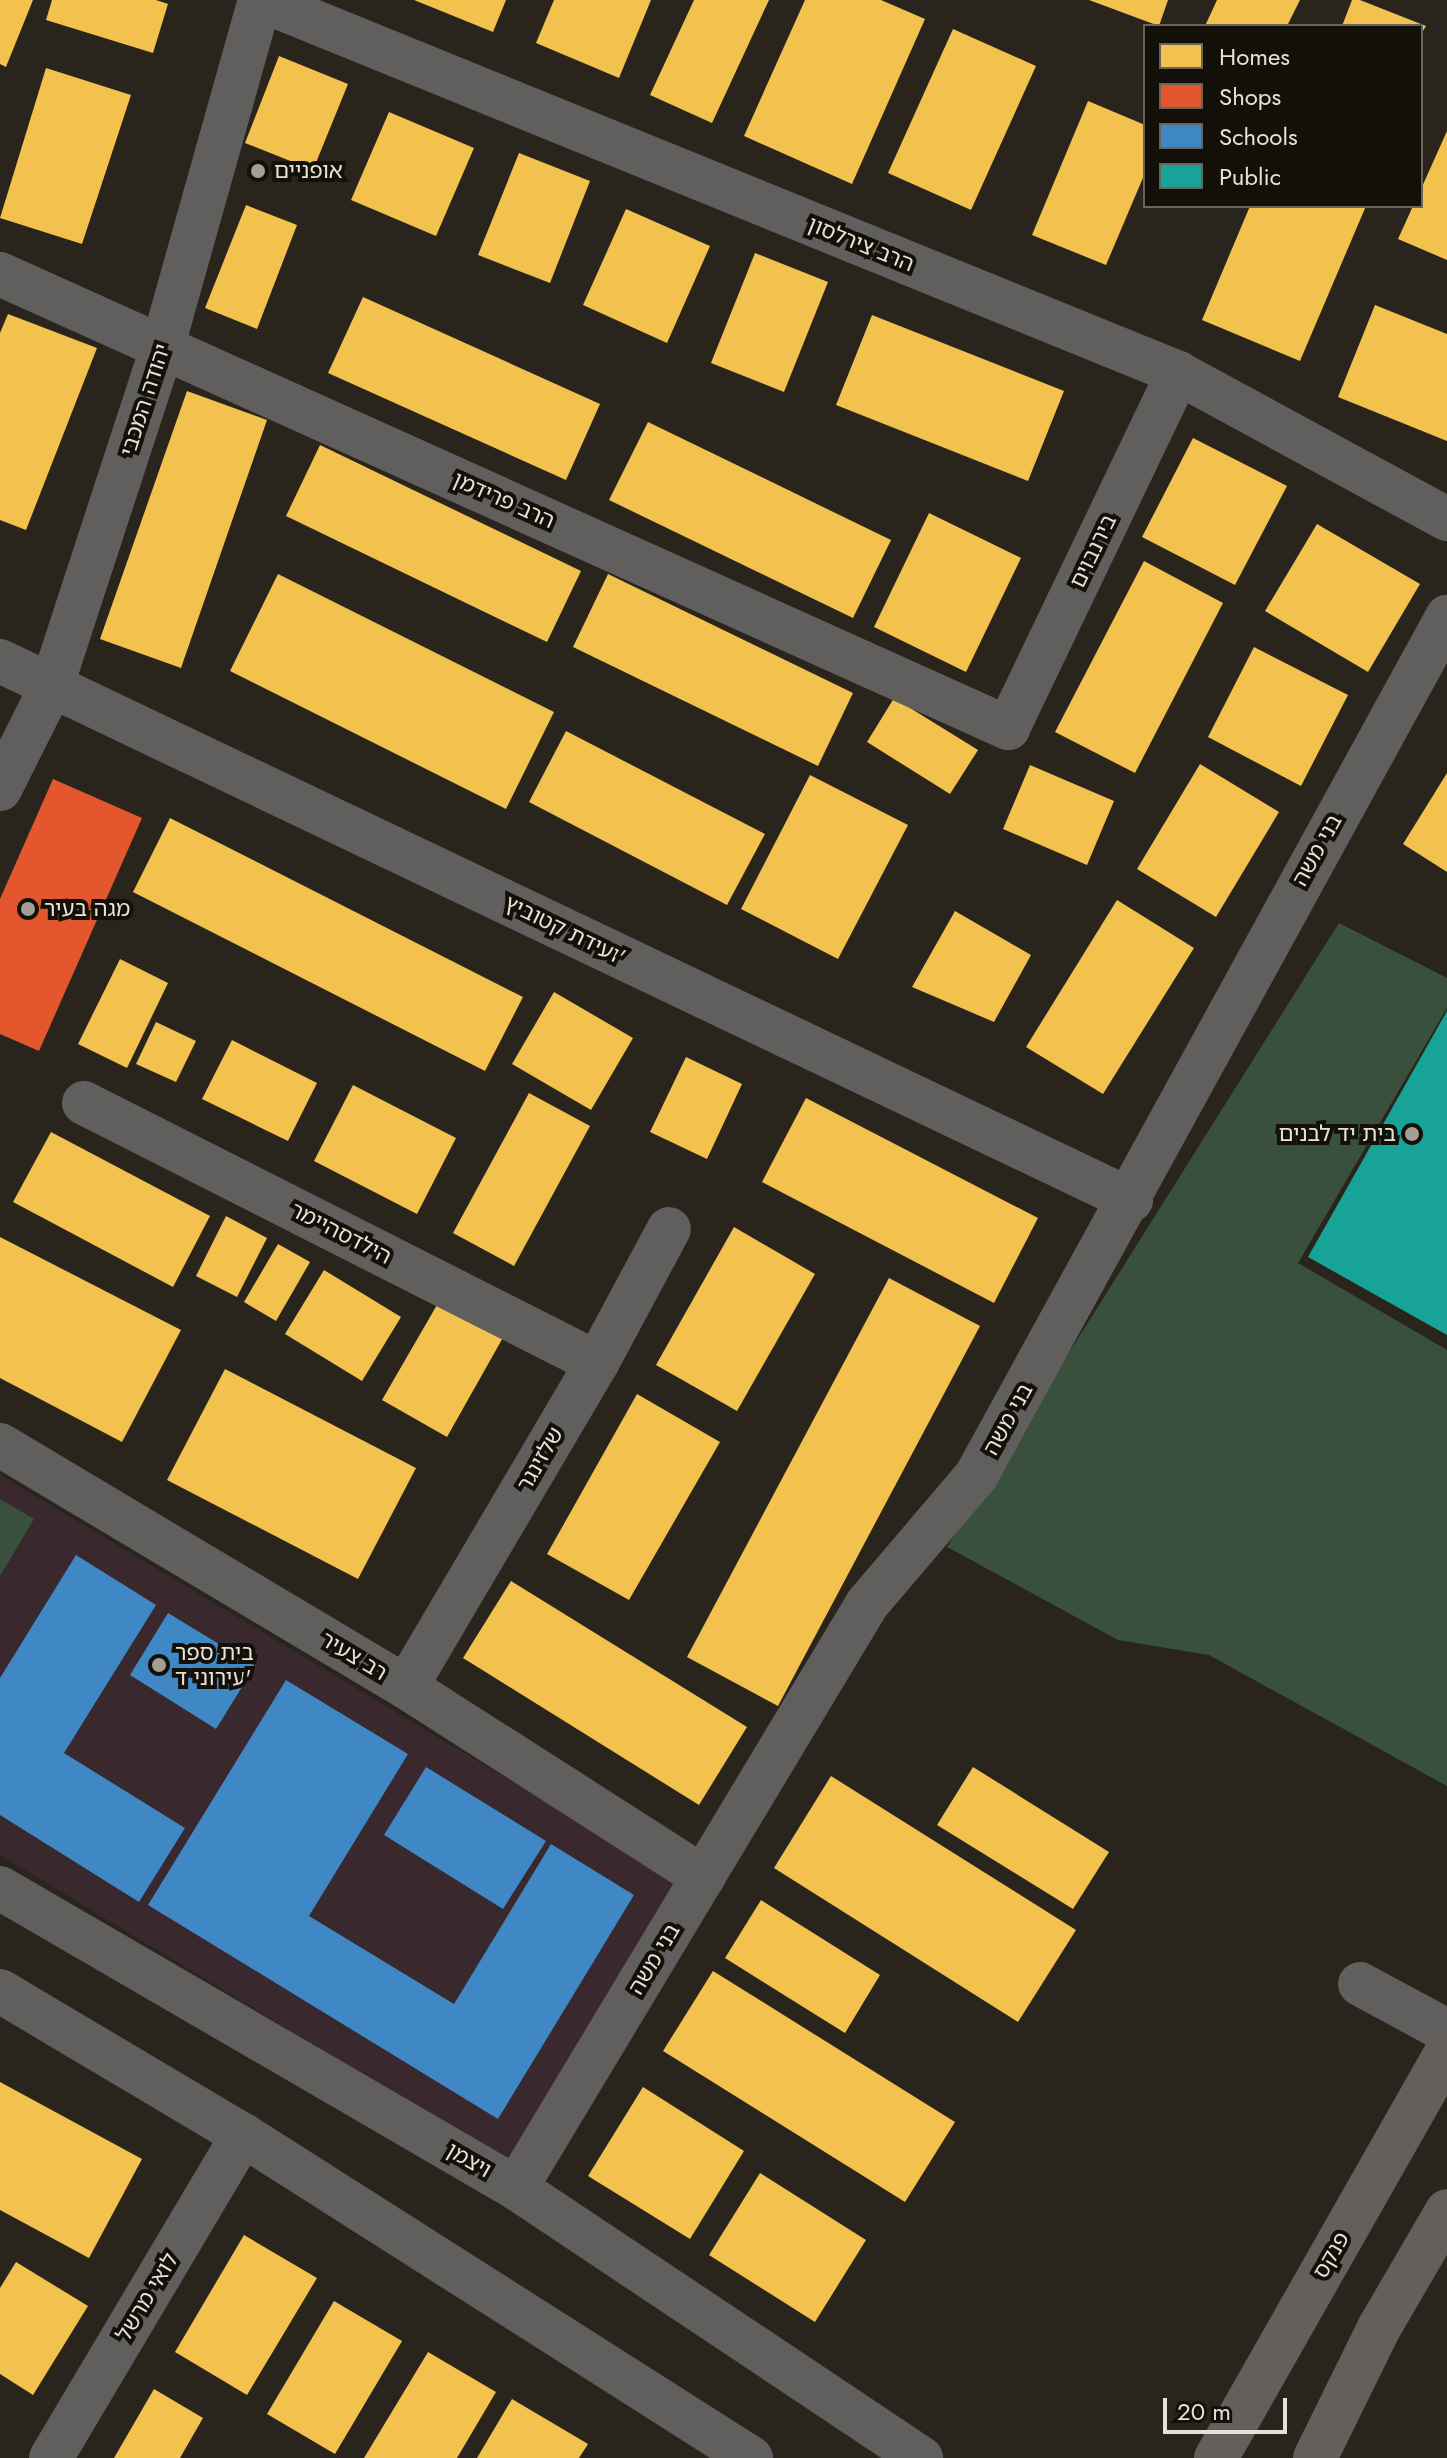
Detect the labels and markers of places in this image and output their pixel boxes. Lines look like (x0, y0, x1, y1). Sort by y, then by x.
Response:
place label: אופניים (274, 158, 343, 184)
marker: אופניים (249, 162, 267, 180)
place label: מגה בעיר (44, 896, 130, 922)
marker: מגה בעיר (19, 900, 37, 918)
place label: בית יד לבנים (1279, 1121, 1396, 1147)
marker: בית יד לבנים (1403, 1125, 1421, 1143)
place label: בית ספר עירוני ד' (175, 1639, 254, 1690)
marker: בית ספר עירוני ד' (150, 1656, 168, 1674)

